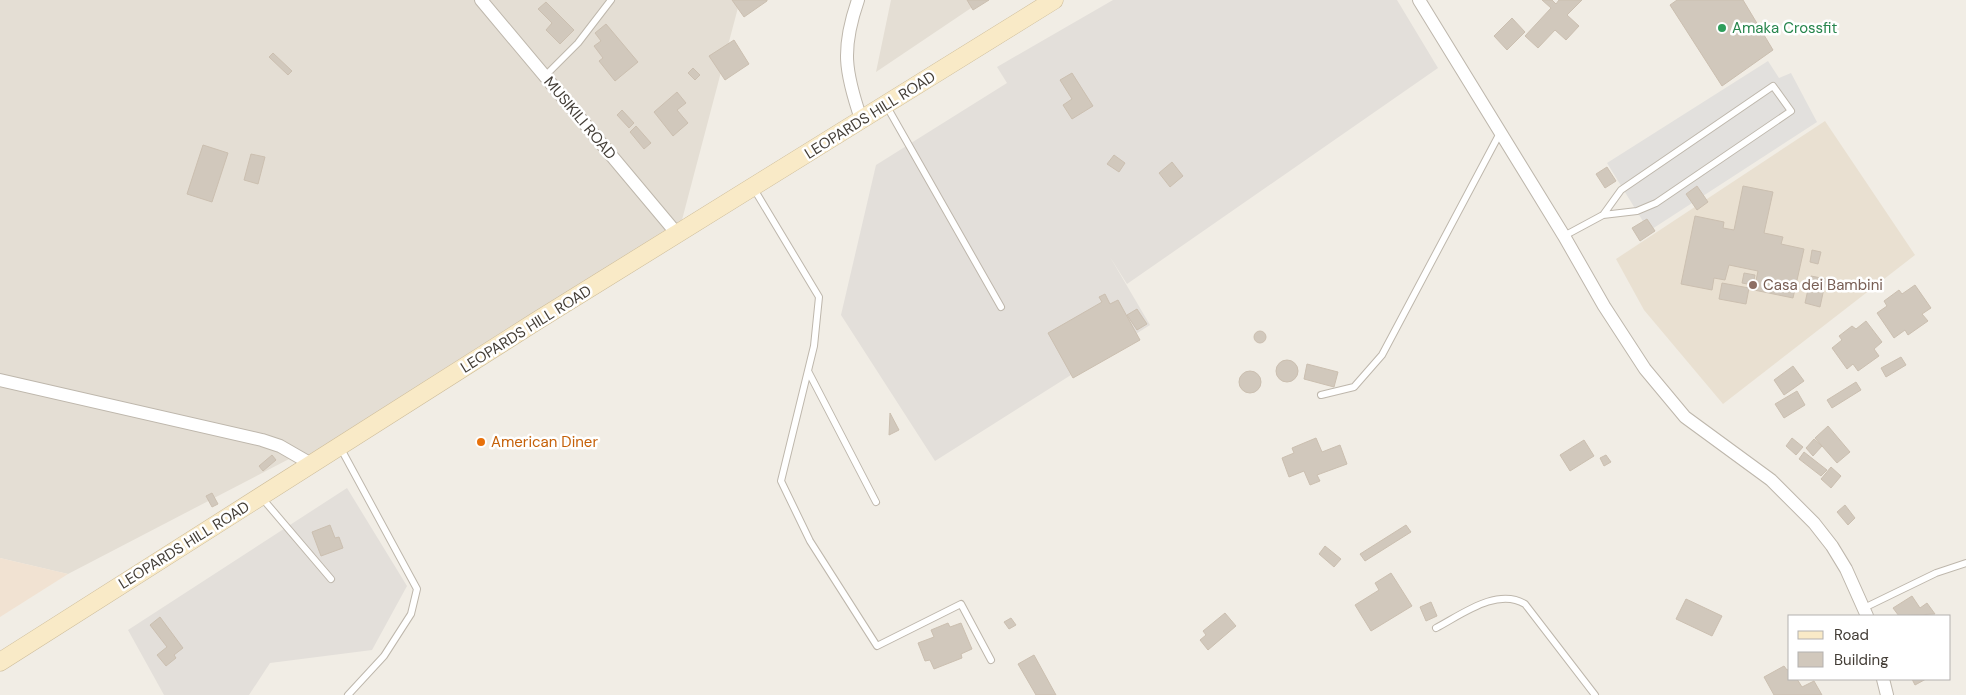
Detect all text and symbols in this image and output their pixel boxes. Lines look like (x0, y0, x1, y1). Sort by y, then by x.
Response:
place label: Amaka Crossfit (1732, 18, 1838, 38)
marker: Amaka Crossfit (1716, 22, 1728, 34)
street label: LEOPARDS HILL ROAD (801, 67, 939, 163)
street label: MUSIKILI ROAD (539, 72, 621, 164)
place label: Casa dei Bambini (1763, 275, 1883, 295)
marker: Casa dei Bambini (1747, 279, 1759, 291)
street label: LEOPARDS HILL ROAD (457, 281, 595, 377)
place label: American Diner (491, 432, 598, 452)
marker: American Diner (475, 436, 487, 448)
street label: LEOPARDS HILL ROAD (115, 497, 253, 593)
legend (1788, 615, 1951, 680)
text: Road (1834, 625, 1869, 645)
text: Building (1834, 650, 1889, 670)

